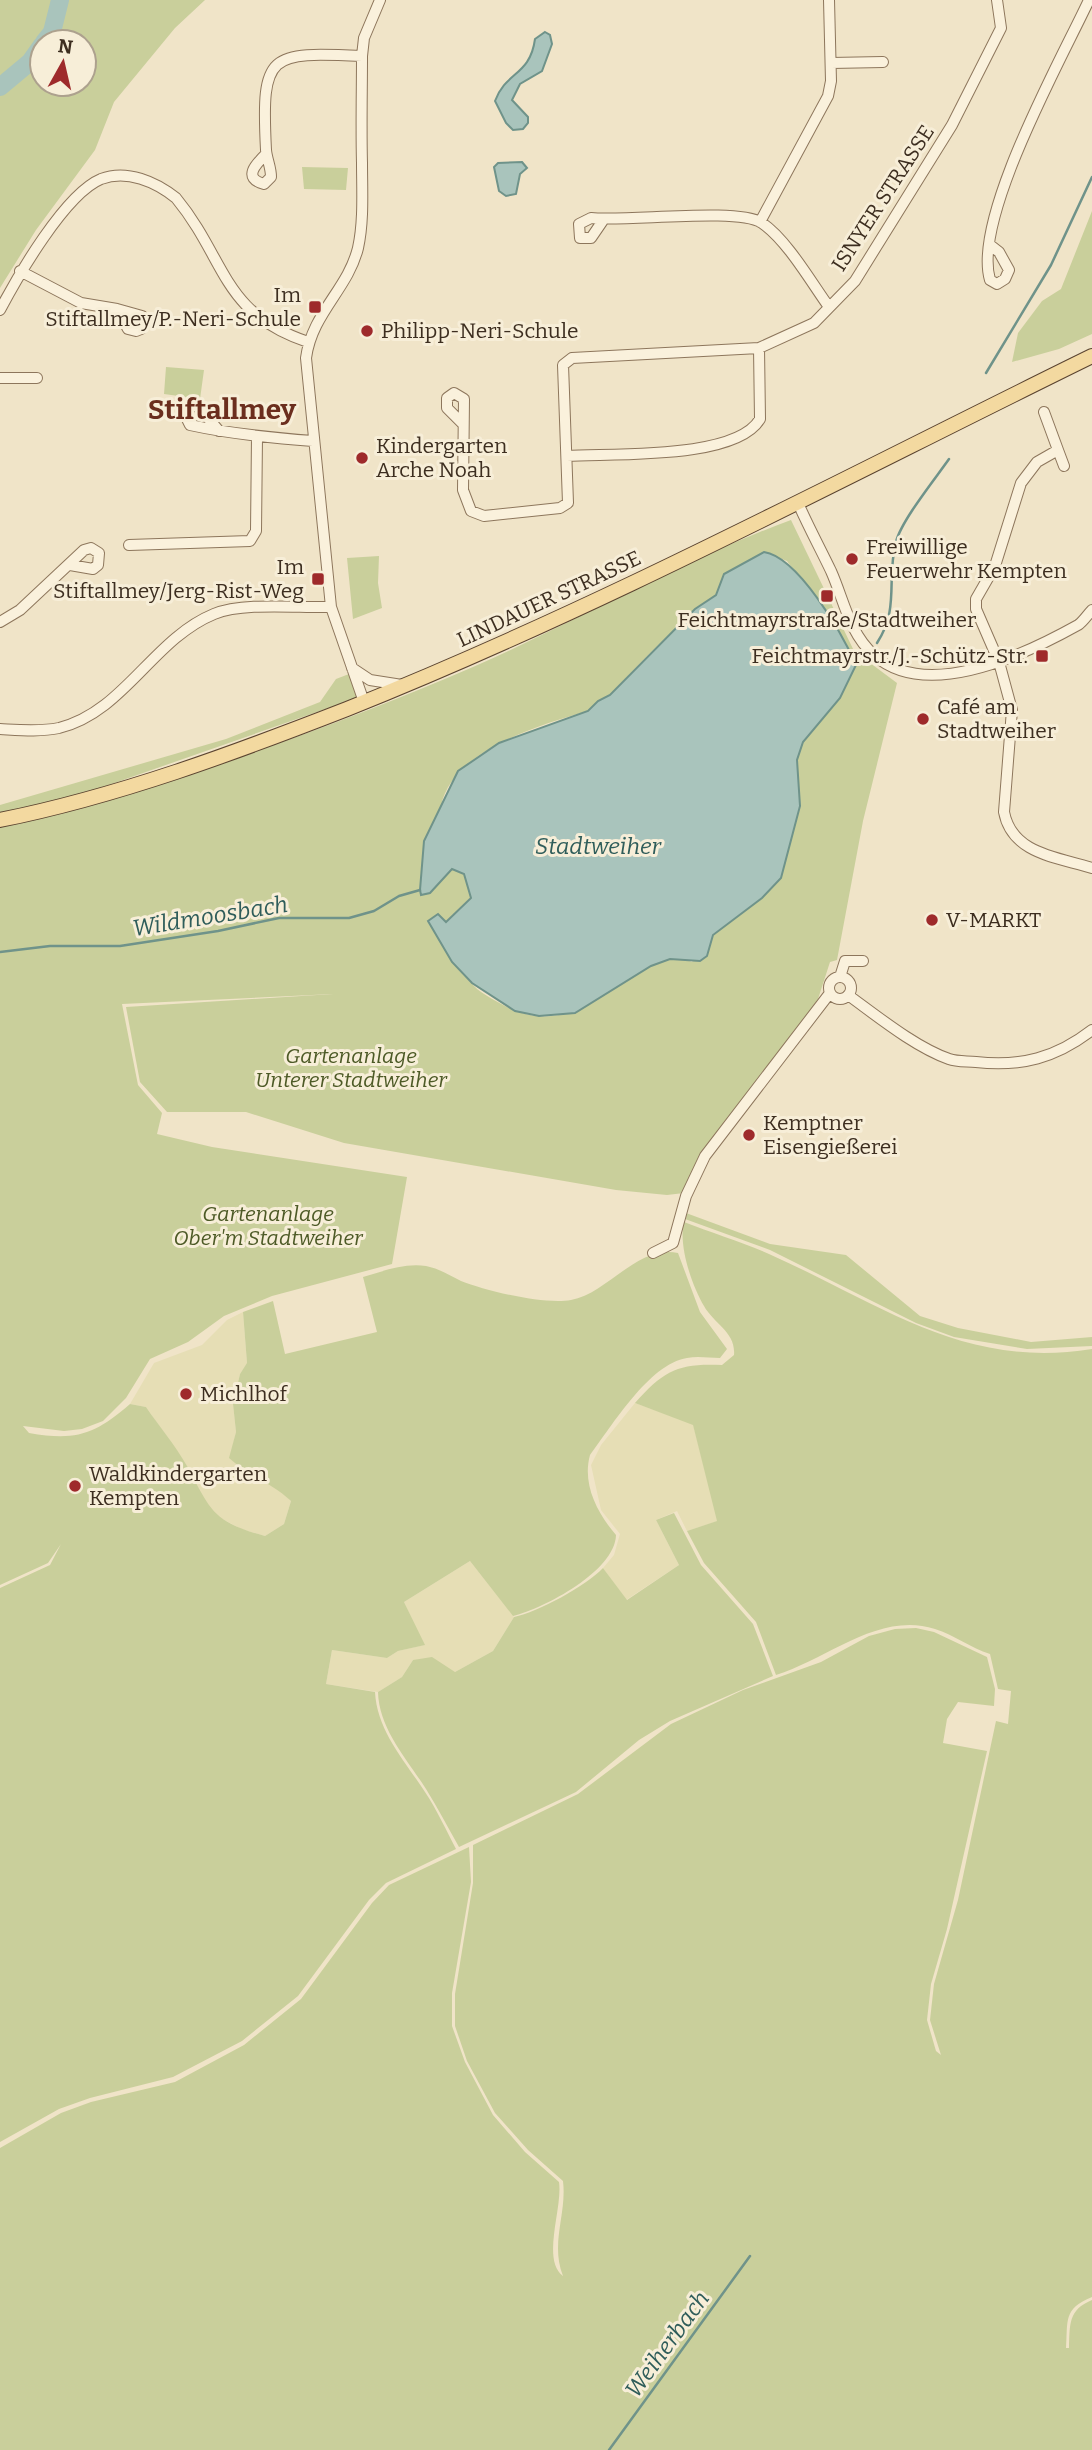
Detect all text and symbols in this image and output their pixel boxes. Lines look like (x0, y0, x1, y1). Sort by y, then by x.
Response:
north arrow (28, 28, 98, 98)
text: N (56, 34, 74, 59)
street label: ISNYER STRASSE (826, 120, 940, 276)
place label: Im Stiftallmey/P.-Neri-Schule (45, 282, 301, 332)
marker: Im Stiftallmey/P.-Neri-Schule (307, 299, 323, 315)
place label: Philipp-Neri-Schule (381, 318, 578, 344)
marker: Philipp-Neri-Schule (359, 323, 375, 339)
district label: Stiftallmey (148, 393, 297, 426)
place label: Kindergarten Arche Noah (376, 433, 507, 483)
marker: Kindergarten Arche Noah (354, 450, 370, 466)
place label: Freiwillige Feuerwehr Kempten (866, 534, 1067, 584)
street label: LINDAUER STRASSE (453, 545, 645, 653)
marker: Freiwillige Feuerwehr Kempten (844, 551, 860, 567)
place label: Im Stiftallmey/Jerg-Rist-Weg (53, 554, 304, 604)
marker: Im Stiftallmey/Jerg-Rist-Weg (310, 571, 326, 587)
marker: Feichtmayrstraße/Stadtweiher (819, 588, 835, 604)
place label: Feichtmayrstraße/Stadtweiher (678, 607, 976, 633)
place label: Feichtmayrstr./J.-Schütz-Str. (751, 643, 1028, 669)
marker: Feichtmayrstr./J.-Schütz-Str. (1034, 648, 1050, 664)
place label: Café am Stadtweiher (937, 694, 1056, 744)
marker: Café am Stadtweiher (915, 711, 931, 727)
water label: Stadtweiher (535, 832, 663, 860)
water label: Wildmoosbach (130, 890, 290, 942)
place label: V-MARKT (946, 907, 1041, 933)
marker: V-MARKT (924, 912, 940, 928)
park label: Gartenanlage Unterer Stadtweiher (255, 1043, 448, 1093)
place label: Kemptner Eisengießerei (763, 1110, 898, 1160)
marker: Kemptner Eisengießerei (741, 1127, 757, 1143)
park label: Gartenanlage Ober'm Stadtweiher (173, 1201, 364, 1251)
place label: Michlhof (200, 1381, 289, 1407)
marker: Michlhof (178, 1386, 194, 1402)
place label: Waldkindergarten Kempten (89, 1461, 267, 1511)
marker: Waldkindergarten Kempten (67, 1478, 83, 1494)
water label: Weiherbach (619, 2285, 715, 2403)

